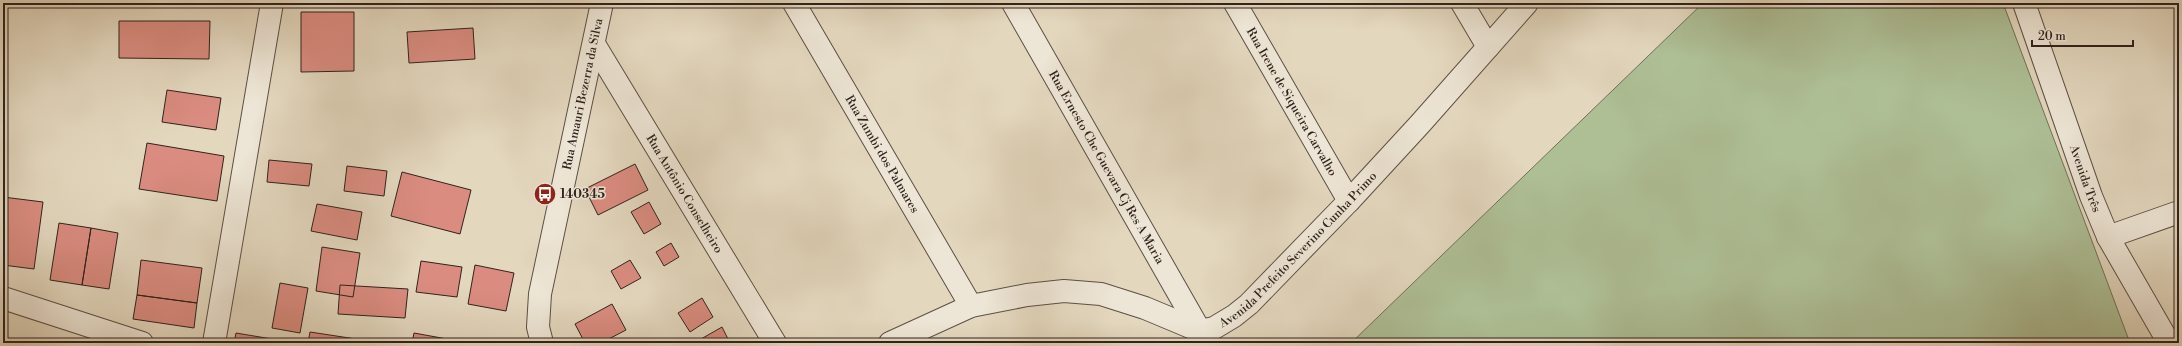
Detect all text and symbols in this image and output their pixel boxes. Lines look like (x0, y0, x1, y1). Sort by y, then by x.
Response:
street label: Rua Amauri Bezerra da Silva (559, 16, 606, 171)
scale bar (2032, 22, 2133, 48)
street label: Rua Irene de Siqueira Carvalho (1243, 25, 1341, 179)
text: 20 m (2038, 29, 2066, 44)
street label: Rua Ernesto Che Guevara Cj Res A Maria (1046, 68, 1168, 267)
street label: Rua Zumbi dos Palmares (842, 93, 922, 216)
street label: Rua Antônio Conselheiro (643, 132, 726, 256)
street label: Avenida Três (2066, 142, 2104, 214)
street label: Avenida Prefeito Severino Cunha Primo (1216, 168, 1380, 331)
bus stop icon: 140345 (532, 181, 558, 207)
place label: 140345 (560, 187, 605, 202)

